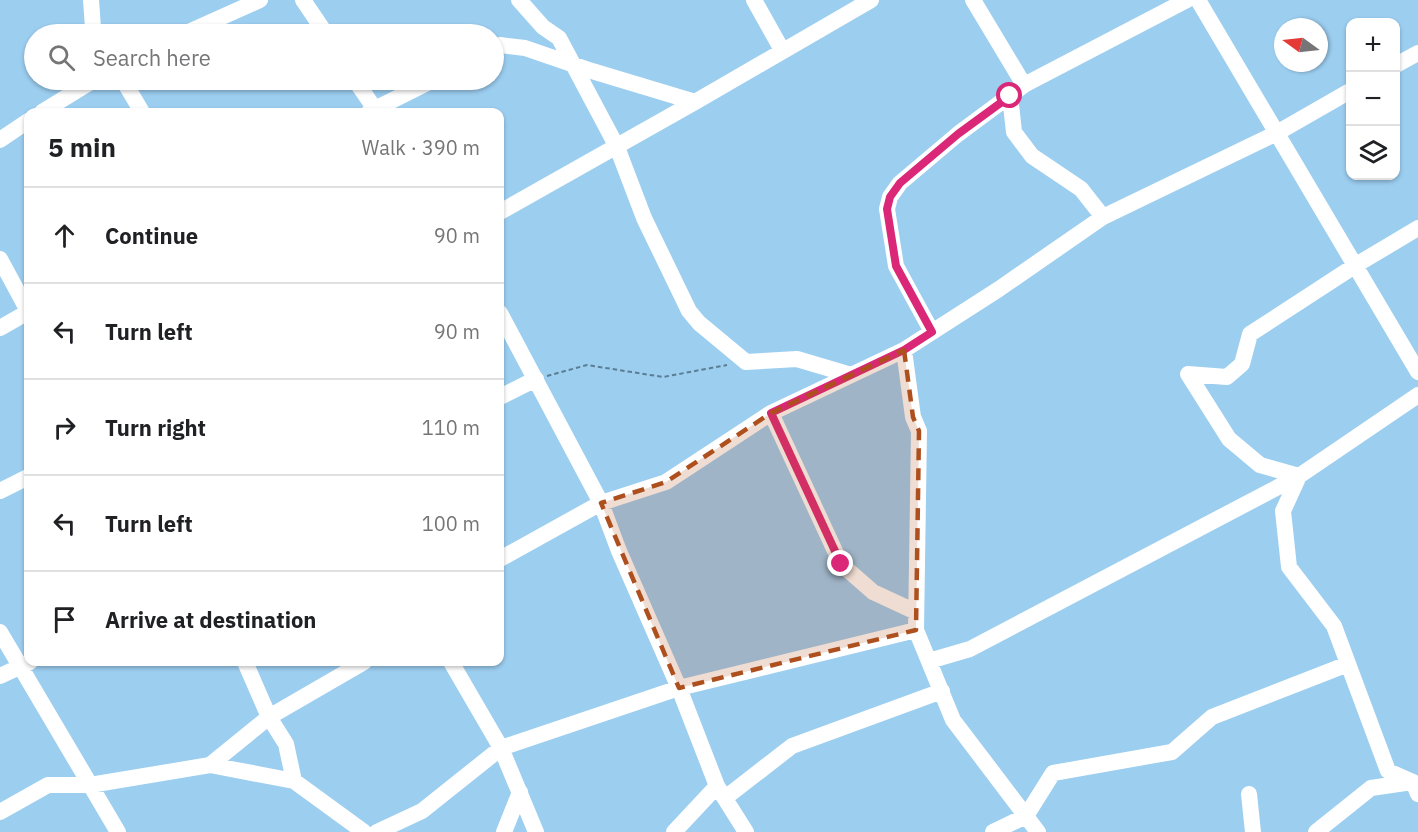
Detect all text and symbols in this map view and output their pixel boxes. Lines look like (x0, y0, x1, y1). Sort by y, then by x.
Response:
north arrow (1274, 18, 1328, 72)
map controls (1346, 18, 1400, 180)
button: + (1346, 18, 1400, 72)
search box (24, 24, 504, 90)
icon: search (45, 41, 78, 74)
text: Search here (93, 43, 211, 72)
button: − (1346, 72, 1400, 126)
route start (996, 82, 1022, 108)
button: layers (1346, 126, 1400, 180)
text: 5 min (48, 130, 116, 164)
text: Walk · 390 m (362, 134, 480, 161)
icon: ahead (48, 219, 81, 252)
text: Continue (105, 221, 198, 250)
text: 90 m (434, 222, 480, 249)
icon: left (48, 315, 81, 348)
text: Turn left (105, 317, 193, 346)
text: 90 m (434, 318, 480, 345)
icon: right (48, 411, 81, 444)
text: Turn right (105, 413, 206, 442)
text: 110 m (422, 414, 480, 441)
icon: left (48, 507, 81, 540)
text: Turn left (105, 509, 193, 538)
text: 100 m (422, 510, 480, 537)
route end (827, 550, 853, 576)
icon: arrive (48, 603, 81, 636)
text: Arrive at destination (105, 605, 316, 634)

